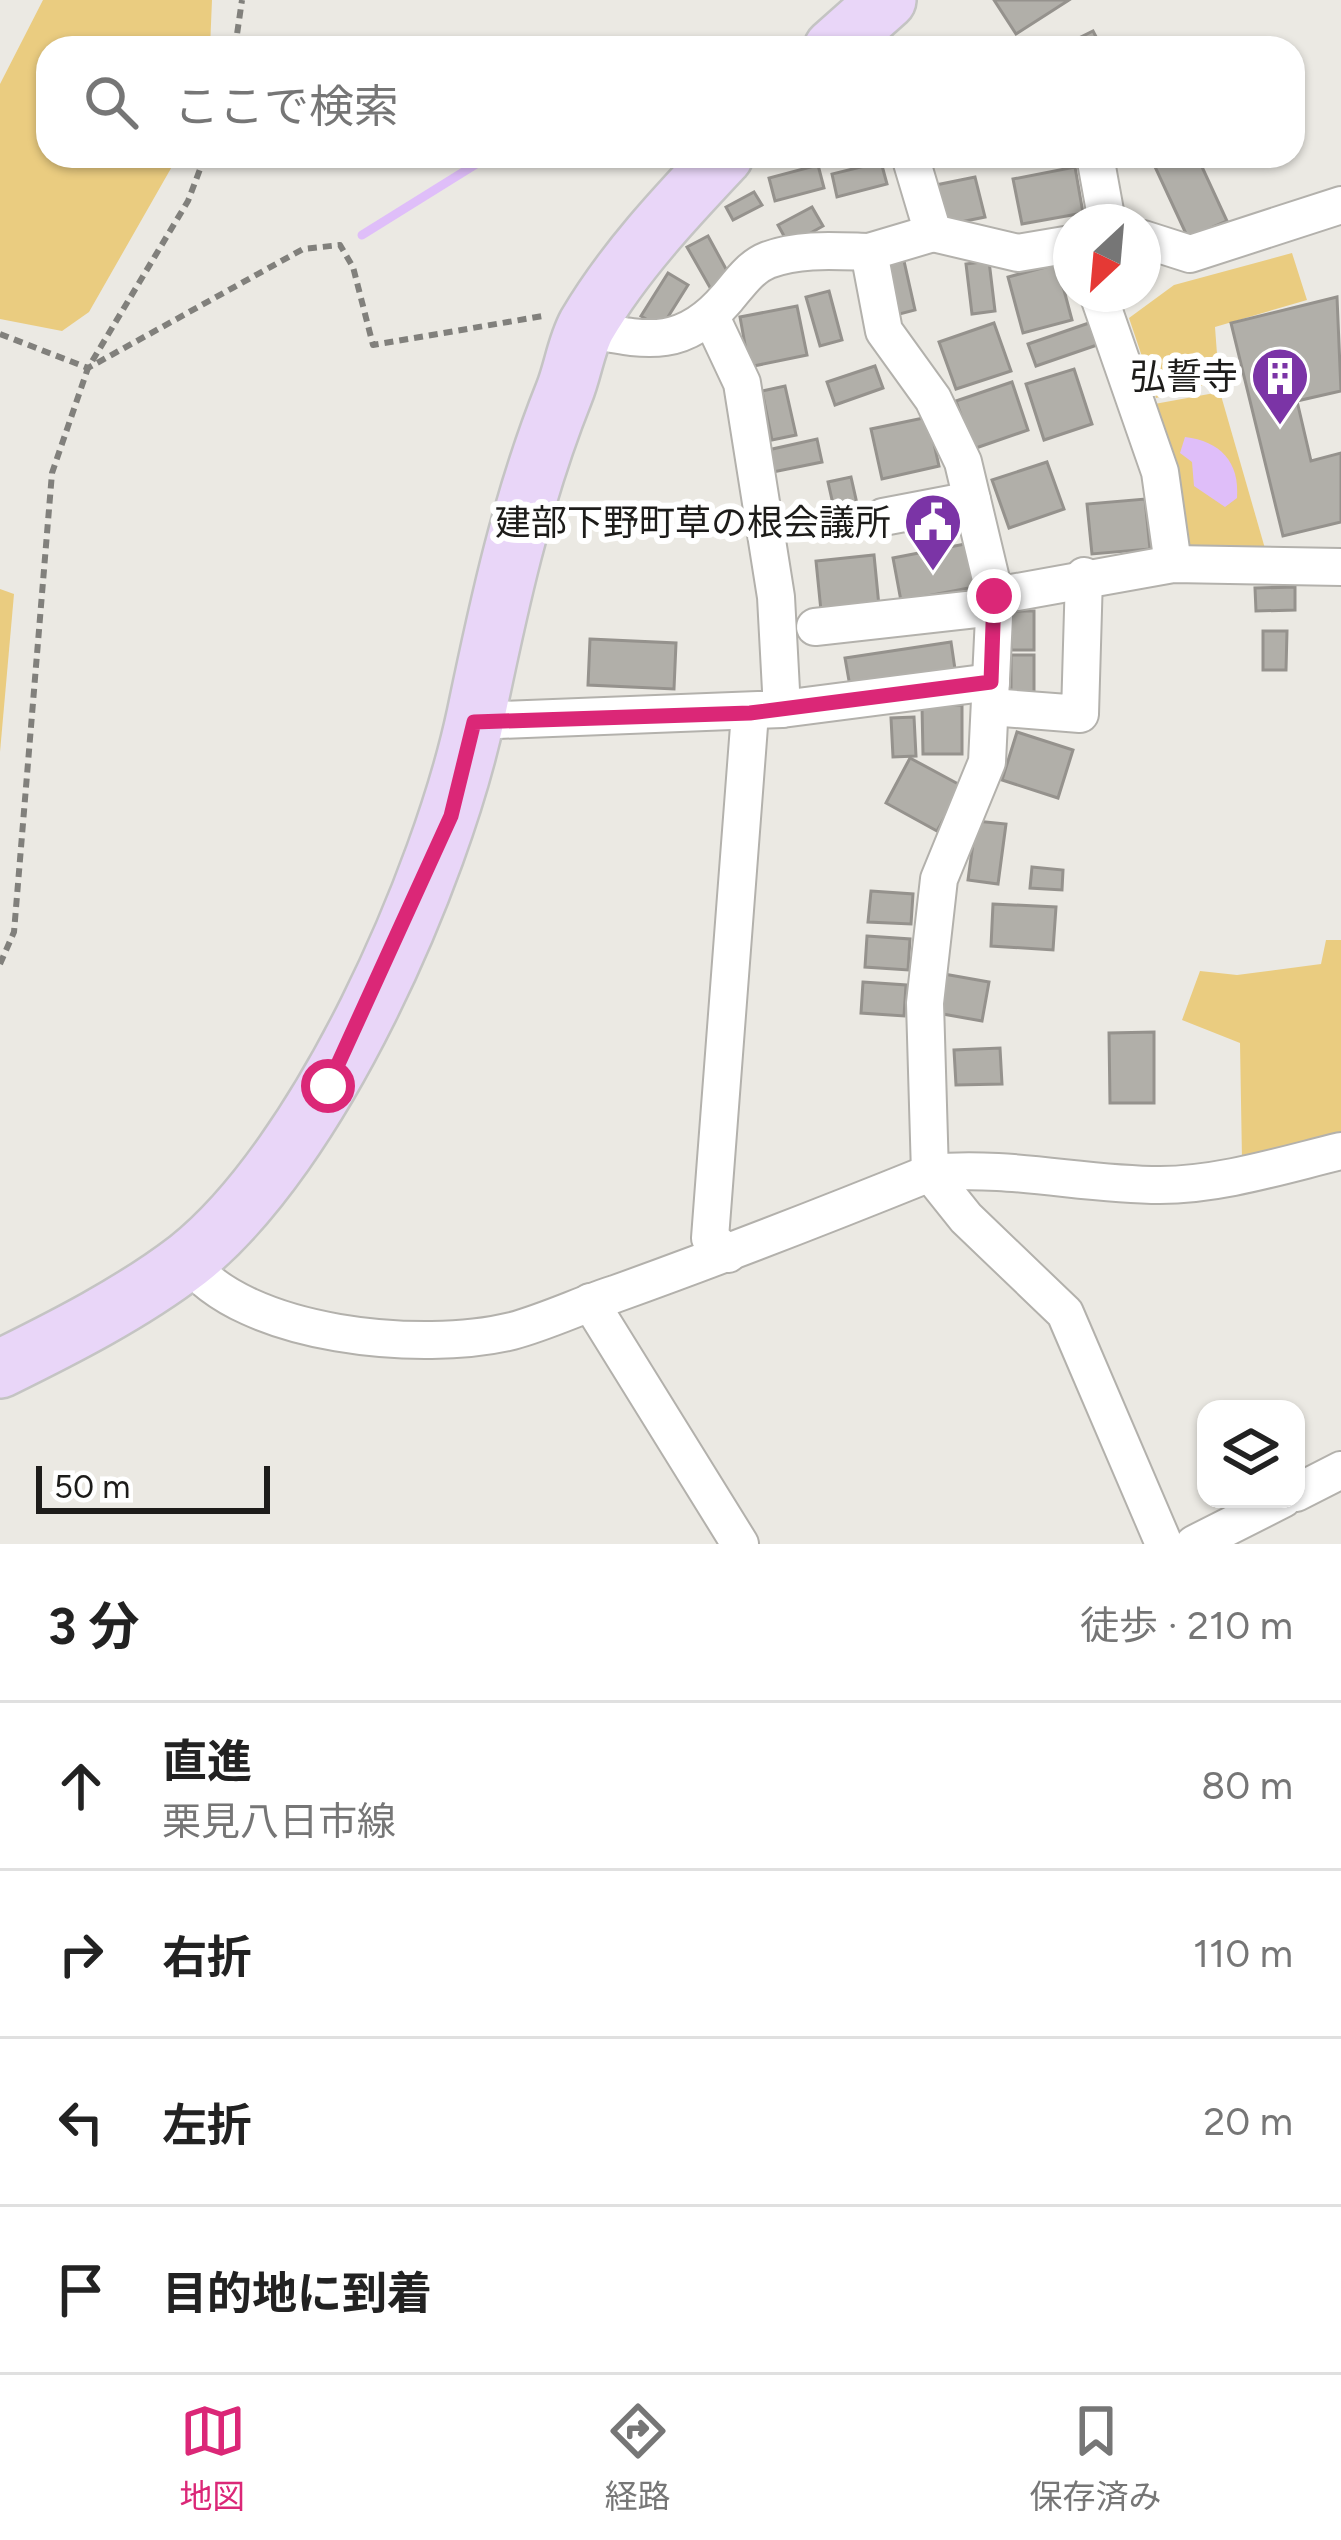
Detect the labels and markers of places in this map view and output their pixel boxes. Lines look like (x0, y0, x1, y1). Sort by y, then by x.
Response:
building icon: 弘誓寺 (1249, 345, 1311, 427)
place label: 弘誓寺 (1130, 355, 1238, 398)
public building icon: 建部下野町草の根会議所 (902, 491, 964, 573)
place label: 建部下野町草の根会議所 (495, 501, 891, 544)

